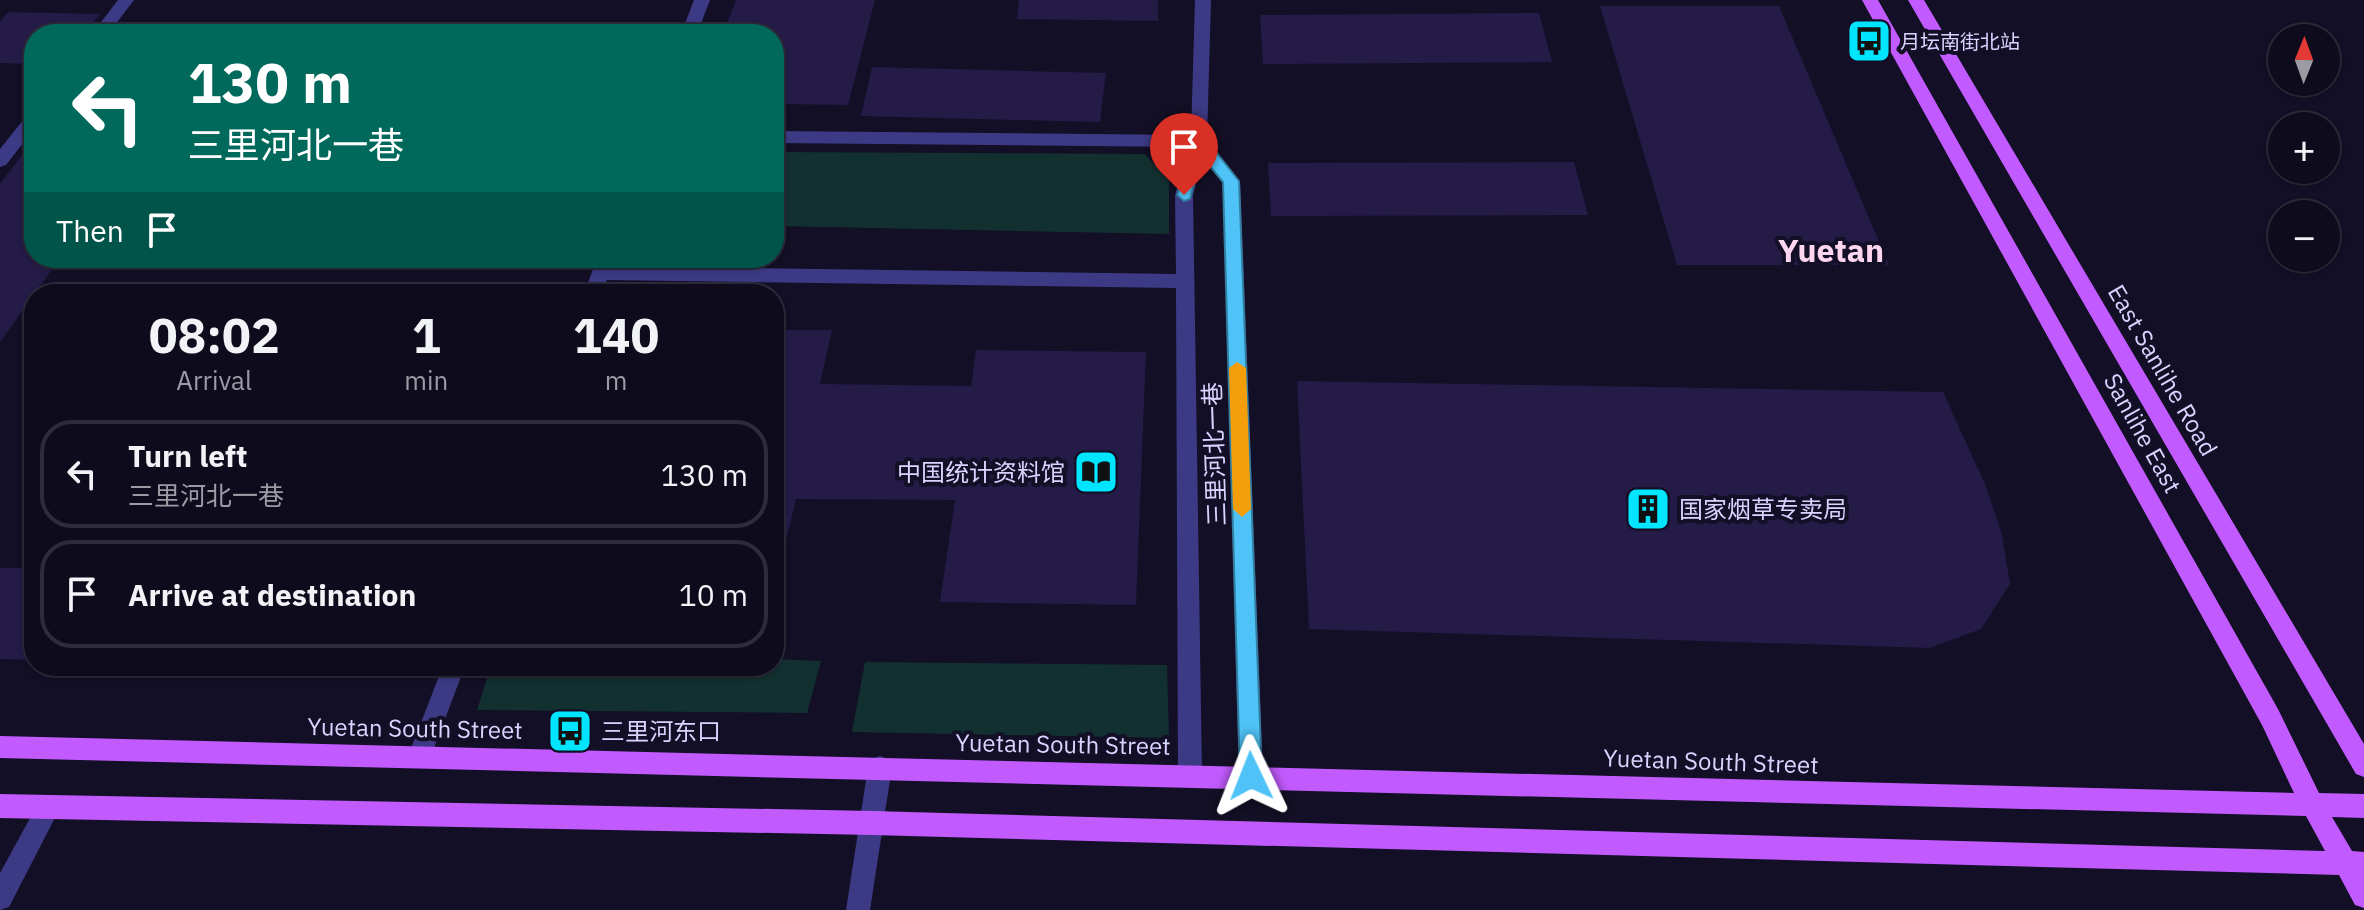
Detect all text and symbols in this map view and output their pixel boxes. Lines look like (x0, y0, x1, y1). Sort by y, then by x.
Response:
bus stop icon: 月坛南街北站 (1845, 17, 1893, 65)
north arrow (2268, 24, 2340, 96)
map controls (2268, 24, 2340, 272)
place label: 月坛南街北站 (1900, 28, 2020, 55)
text: 130 m (188, 46, 352, 118)
icon: left (56, 56, 160, 160)
button: + (2268, 112, 2340, 184)
pin (1150, 113, 1218, 195)
text: 三里河北一巷 (188, 121, 404, 168)
icon: arrive (1162, 125, 1206, 169)
button: − (2268, 200, 2340, 272)
icon: arrive (140, 208, 184, 252)
text: Then (56, 211, 124, 250)
district label: Yuetan (1778, 229, 1884, 271)
street label: East Sanlihe Road (2101, 278, 2225, 462)
text: 08:02 (149, 304, 280, 366)
text: 1 (412, 304, 441, 366)
text: 140 (573, 304, 659, 366)
text: Arrival (176, 363, 252, 397)
text: min (404, 363, 448, 397)
text: m (605, 363, 627, 397)
street label: Sanlihe East (2097, 367, 2189, 499)
street label: 三里河北一巷 (1195, 381, 1233, 527)
text: Turn left (128, 436, 247, 475)
library icon: 中国统计资料馆 (1072, 448, 1120, 496)
icon: left (60, 452, 104, 496)
text: 130 m (661, 455, 748, 494)
place label: 中国统计资料馆 (897, 456, 1065, 488)
text: 三里河北一巷 (128, 478, 284, 512)
building icon: 国家烟草专卖局 (1624, 485, 1672, 533)
place label: 国家烟草专卖局 (1679, 493, 1847, 525)
icon: arrive (60, 572, 104, 616)
text: Arrive at destination (128, 575, 416, 614)
text: 10 m (679, 575, 748, 614)
bus stop icon: 三里河东口 (546, 707, 594, 755)
street label: Yuetan South Street (307, 710, 523, 746)
place label: 三里河东口 (601, 715, 721, 747)
street label: Yuetan South Street (955, 726, 1171, 762)
position arrow (1209, 734, 1293, 818)
street label: Yuetan South Street (1603, 741, 1819, 781)

